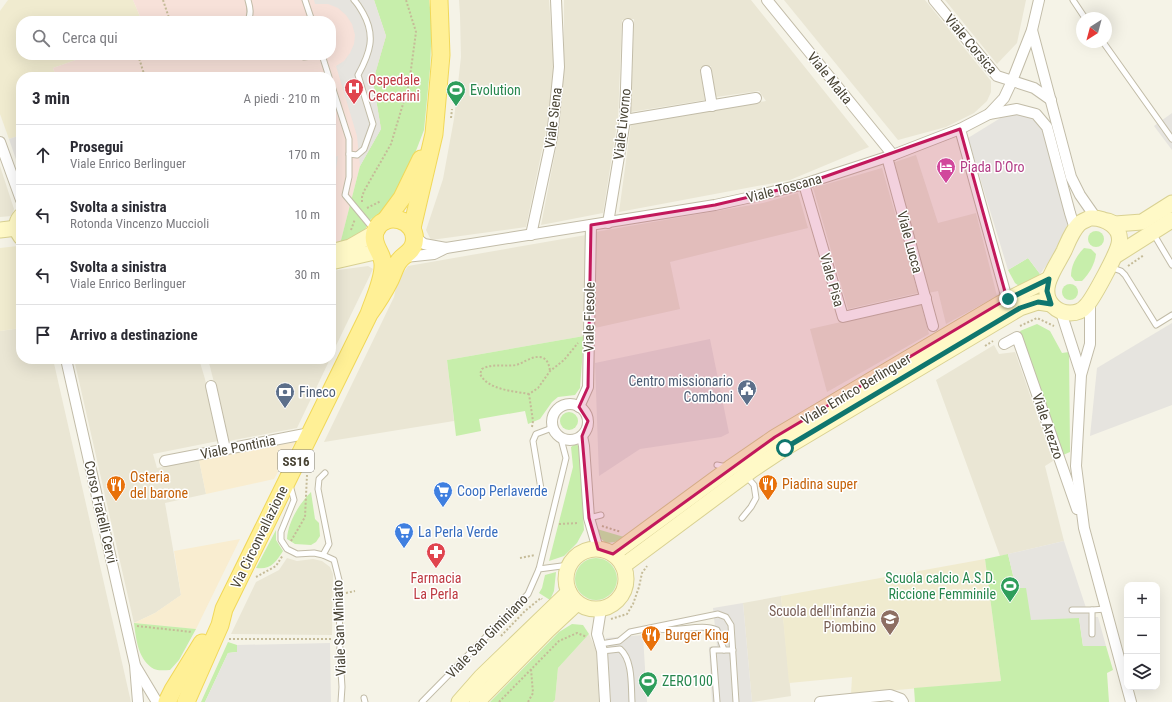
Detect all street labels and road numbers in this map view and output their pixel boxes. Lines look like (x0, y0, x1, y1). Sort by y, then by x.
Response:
street label: Viale Corsica (941, 11, 1001, 77)
street label: Viale Malta (804, 49, 856, 107)
street label: Viale Siena (541, 87, 565, 149)
street label: Viale Livorno (610, 88, 634, 160)
street label: Viale Toscana (745, 170, 823, 206)
street label: Viale Lucca (894, 209, 926, 275)
street label: Viale Pisa (817, 251, 847, 309)
street label: Viale Fiesole (580, 281, 598, 352)
street label: Viale Enrico Berlinguer (798, 350, 914, 428)
street label: Viale Arezzo (1029, 391, 1067, 461)
street label: Viale Pontinia (199, 432, 277, 462)
road number: SS16 (278, 450, 314, 472)
street label: Corso Fratelli Cervi (81, 459, 121, 565)
street label: Via Circonvallazione (227, 483, 291, 591)
street label: Viale San Miniato (329, 580, 349, 676)
street label: Viale San Giminiano (443, 591, 531, 681)

